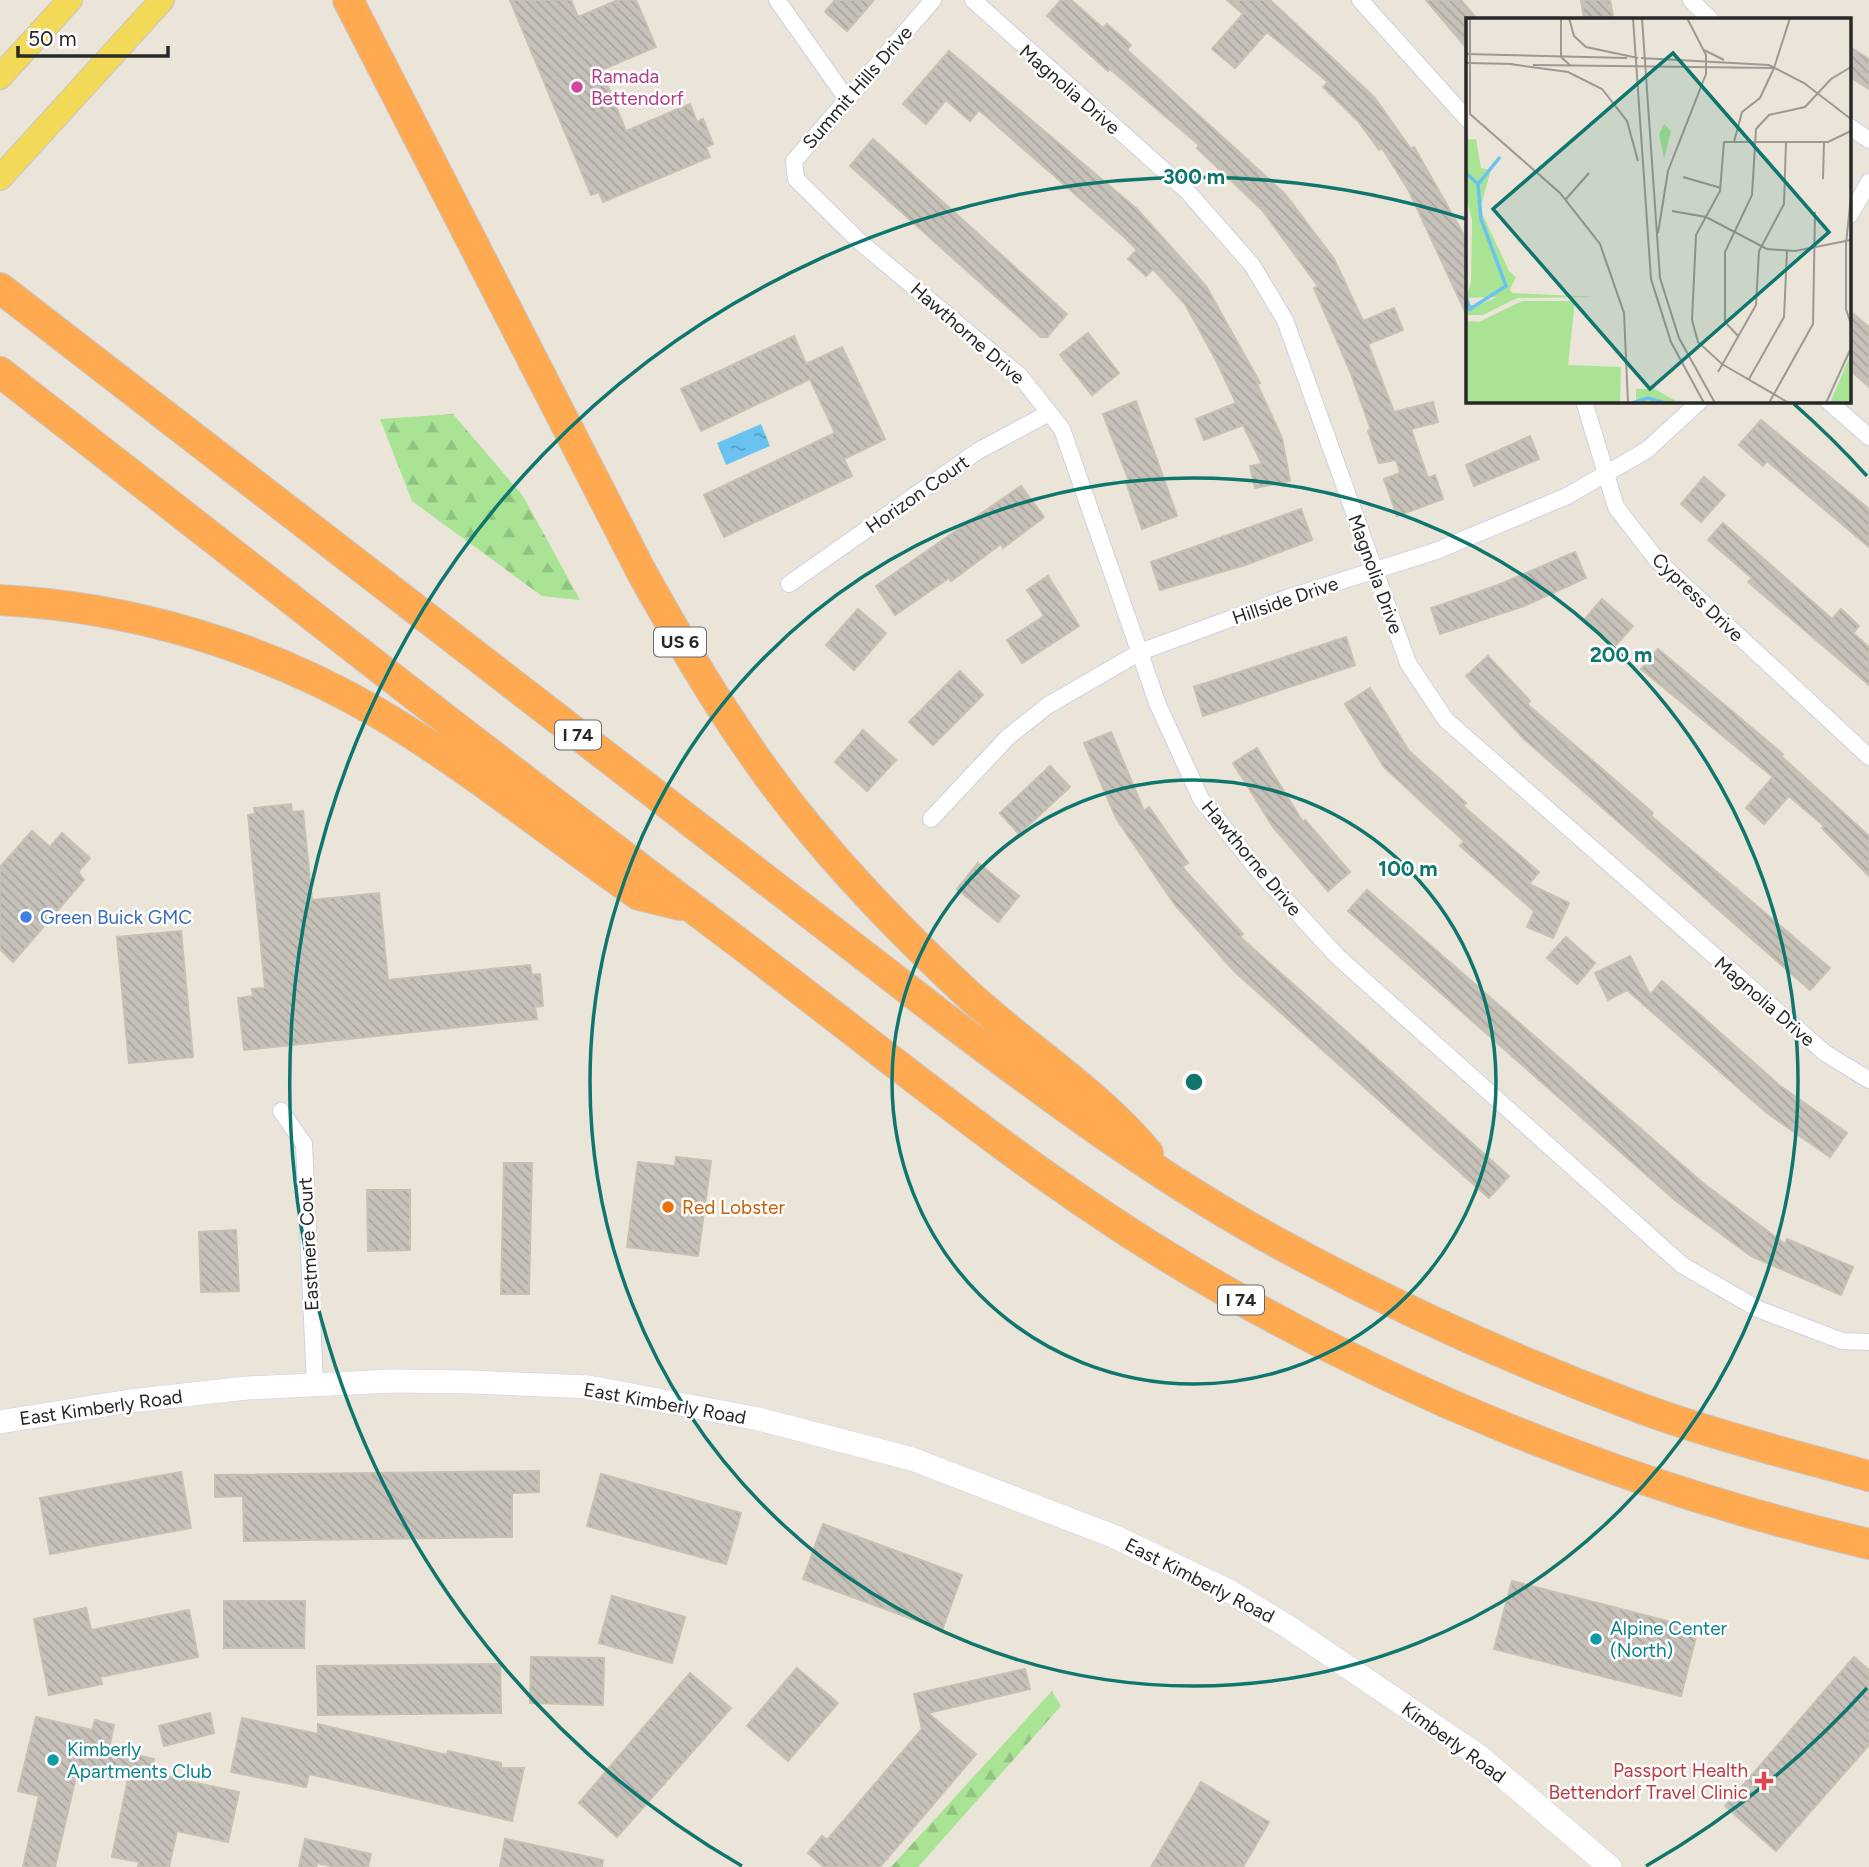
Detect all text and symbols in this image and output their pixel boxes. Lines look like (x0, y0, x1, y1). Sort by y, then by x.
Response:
scale bar (18, 14, 168, 58)
inset map (1466, 18, 1852, 402)
street label: Summit Hills Drive (798, 21, 917, 154)
text: 50 m (28, 26, 77, 51)
street label: Magnolia Drive (1015, 40, 1125, 139)
place label: Ramada Bettendorf (591, 65, 684, 110)
marker: Ramada Bettendorf (569, 79, 585, 95)
text: 300 m (1163, 164, 1225, 189)
street label: Hawthorne Drive (906, 278, 1029, 389)
street label: Horizon Court (861, 450, 973, 538)
street label: Magnolia Drive (1343, 511, 1408, 637)
street label: Cypress Drive (1647, 548, 1748, 647)
street label: Hillside Drive (1229, 572, 1341, 629)
road number: US 6 (654, 628, 706, 656)
text: 200 m (1590, 642, 1652, 667)
road number: I 74 (555, 720, 601, 750)
street label: Hawthorne Drive (1197, 796, 1307, 921)
text: 100 m (1378, 856, 1438, 881)
place label: Green Buick GMC (40, 906, 192, 929)
marker: Green Buick GMC (18, 909, 34, 925)
street label: Magnolia Drive (1710, 952, 1820, 1051)
centre of rings (1182, 1070, 1206, 1094)
street label: Eastmere Court (294, 1176, 323, 1311)
place label: Red Lobster (682, 1196, 785, 1219)
marker: Red Lobster (660, 1199, 676, 1215)
road number: I 74 (1218, 1286, 1264, 1315)
street label: East Kimberly Road (582, 1378, 748, 1429)
street label: East Kimberly Road (18, 1385, 184, 1430)
street label: East Kimberly Road (1121, 1533, 1278, 1628)
place label: Alpine Center (North) (1610, 1617, 1728, 1662)
marker: Alpine Center (North) (1588, 1631, 1604, 1647)
street label: Kimberly Road (1397, 1697, 1510, 1788)
place label: Kimberly Apartments Club (67, 1738, 212, 1783)
marker: Kimberly Apartments Club (45, 1752, 61, 1768)
place label: Passport Health Bettendorf Travel Clinic (1548, 1759, 1748, 1804)
marker: Passport Health Bettendorf Travel Clinic (1754, 1771, 1774, 1791)

